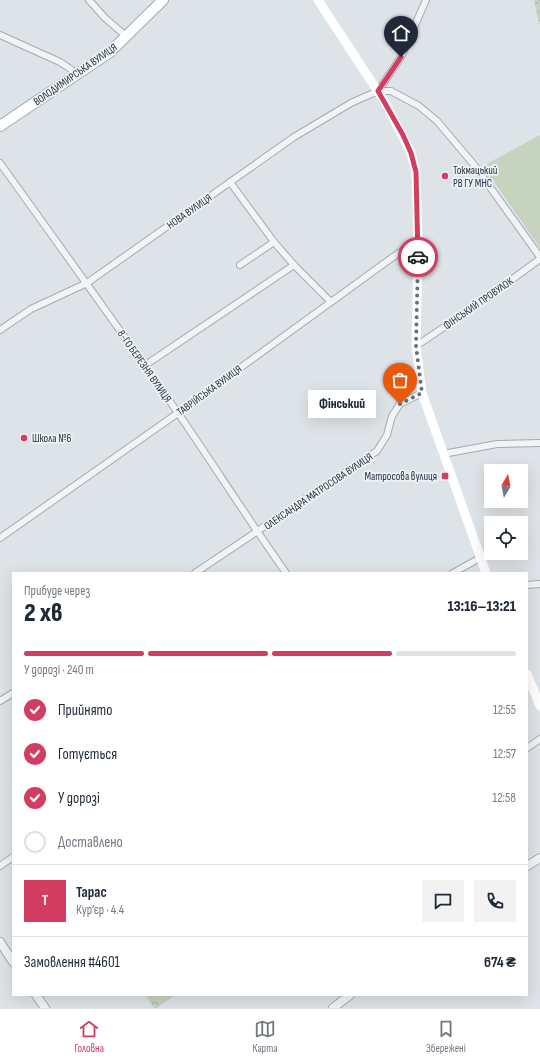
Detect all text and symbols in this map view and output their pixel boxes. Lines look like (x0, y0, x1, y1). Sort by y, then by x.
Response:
pin (384, 16, 418, 57)
icon: home (390, 22, 412, 44)
street label: ВОЛОДИМИРСЬКА ВУЛИЦЯ (31, 41, 120, 108)
place label: Токмацький РВ ГУ МНС (453, 164, 498, 190)
marker: Токмацький РВ ГУ МНС (440, 171, 450, 181)
street label: НОВА ВУЛИЦЯ (164, 191, 214, 232)
courier (398, 237, 438, 277)
icon: car (407, 246, 429, 268)
street label: ФІНСЬКИЙ ПРОВУЛОК (440, 274, 516, 332)
street label: 8-ГО БЕРЕЗНЯ ВУЛИЦЯ (115, 328, 174, 405)
street label: ТАВРІЙСЬКА ВУЛИЦЯ (174, 362, 244, 418)
pin (383, 363, 417, 404)
icon: bag (389, 369, 411, 391)
callout: Фінський (308, 390, 376, 418)
text: Фінський (319, 396, 365, 412)
place label: Школа №6 (32, 432, 71, 445)
marker: Школа №6 (19, 433, 29, 443)
street label: ОЛЕКСАНДРА МАТРОСОВА ВУЛИЦЯ (262, 450, 375, 533)
north arrow (484, 464, 528, 508)
map controls (484, 464, 528, 560)
place label: Матросова вулиця (364, 470, 437, 483)
marker: Матросова вулиця (440, 471, 450, 481)
button: locate (484, 516, 528, 560)
text: Прибуде через (24, 583, 90, 599)
text: 13:16–13:21 (447, 597, 516, 616)
text: 2 хв (24, 598, 63, 629)
text: У дорозі · 240 m (24, 662, 94, 678)
icon: check (24, 699, 46, 721)
text: Прийнято (58, 701, 112, 720)
text: 12:55 (493, 702, 516, 718)
icon: check (24, 743, 46, 765)
text: Готується (58, 745, 117, 764)
text: 12:57 (493, 746, 516, 762)
icon: check (24, 787, 46, 809)
text: У дорозі (58, 789, 100, 808)
text: 12:58 (493, 790, 516, 806)
text: Доставлено (58, 833, 123, 852)
button: chat (422, 880, 464, 922)
button: phone (474, 880, 516, 922)
text: Тарас (76, 883, 107, 902)
text: Т (42, 891, 48, 910)
text: Кур’єр · 4.4 (76, 902, 124, 918)
text: Замовлення #4601 (24, 953, 120, 972)
text: 674 ₴ (484, 953, 516, 972)
tab: Головна (74, 1018, 104, 1055)
tab: Карта (252, 1018, 277, 1055)
tab: Збережені (426, 1018, 466, 1055)

